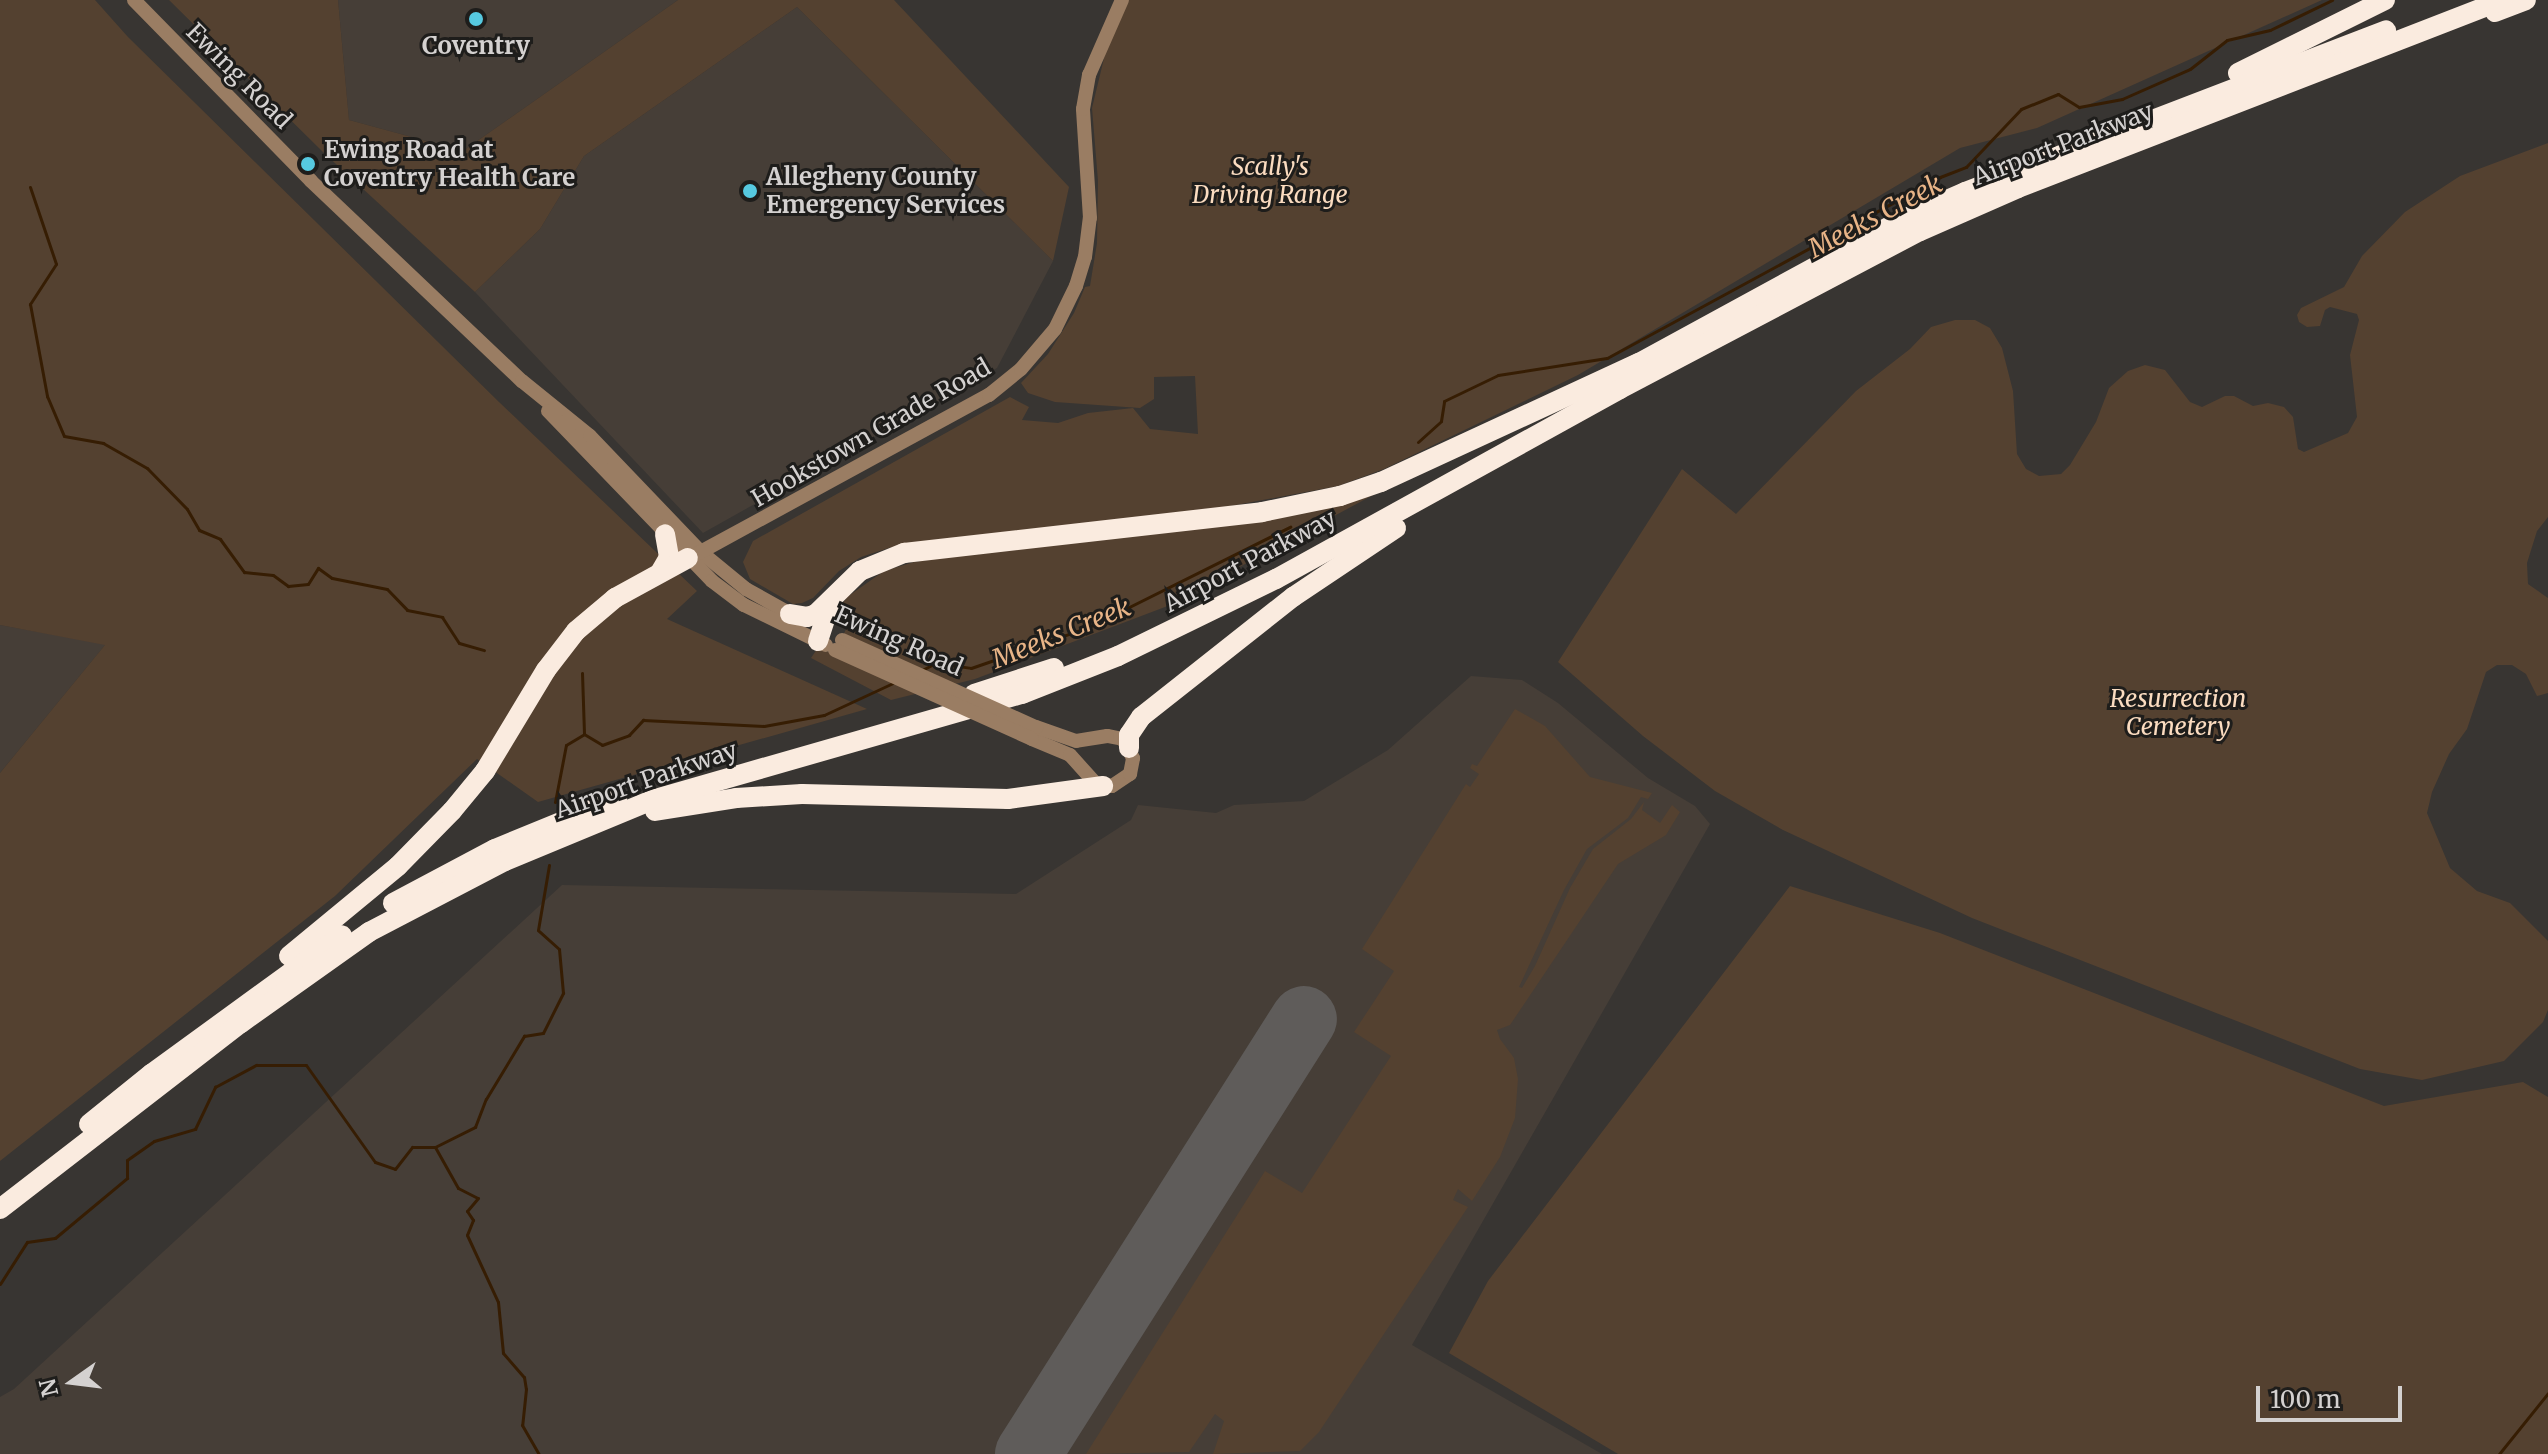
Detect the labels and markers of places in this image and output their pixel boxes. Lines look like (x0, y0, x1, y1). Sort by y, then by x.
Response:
marker: Coventry (467, 10, 485, 28)
place label: Coventry (422, 32, 530, 60)
place label: Ewing Road at Coventry Health Care (324, 136, 575, 192)
marker: Ewing Road at Coventry Health Care (299, 155, 317, 173)
place label: Allegheny County Emergency Services (766, 163, 1005, 219)
marker: Allegheny County Emergency Services (741, 182, 759, 200)

